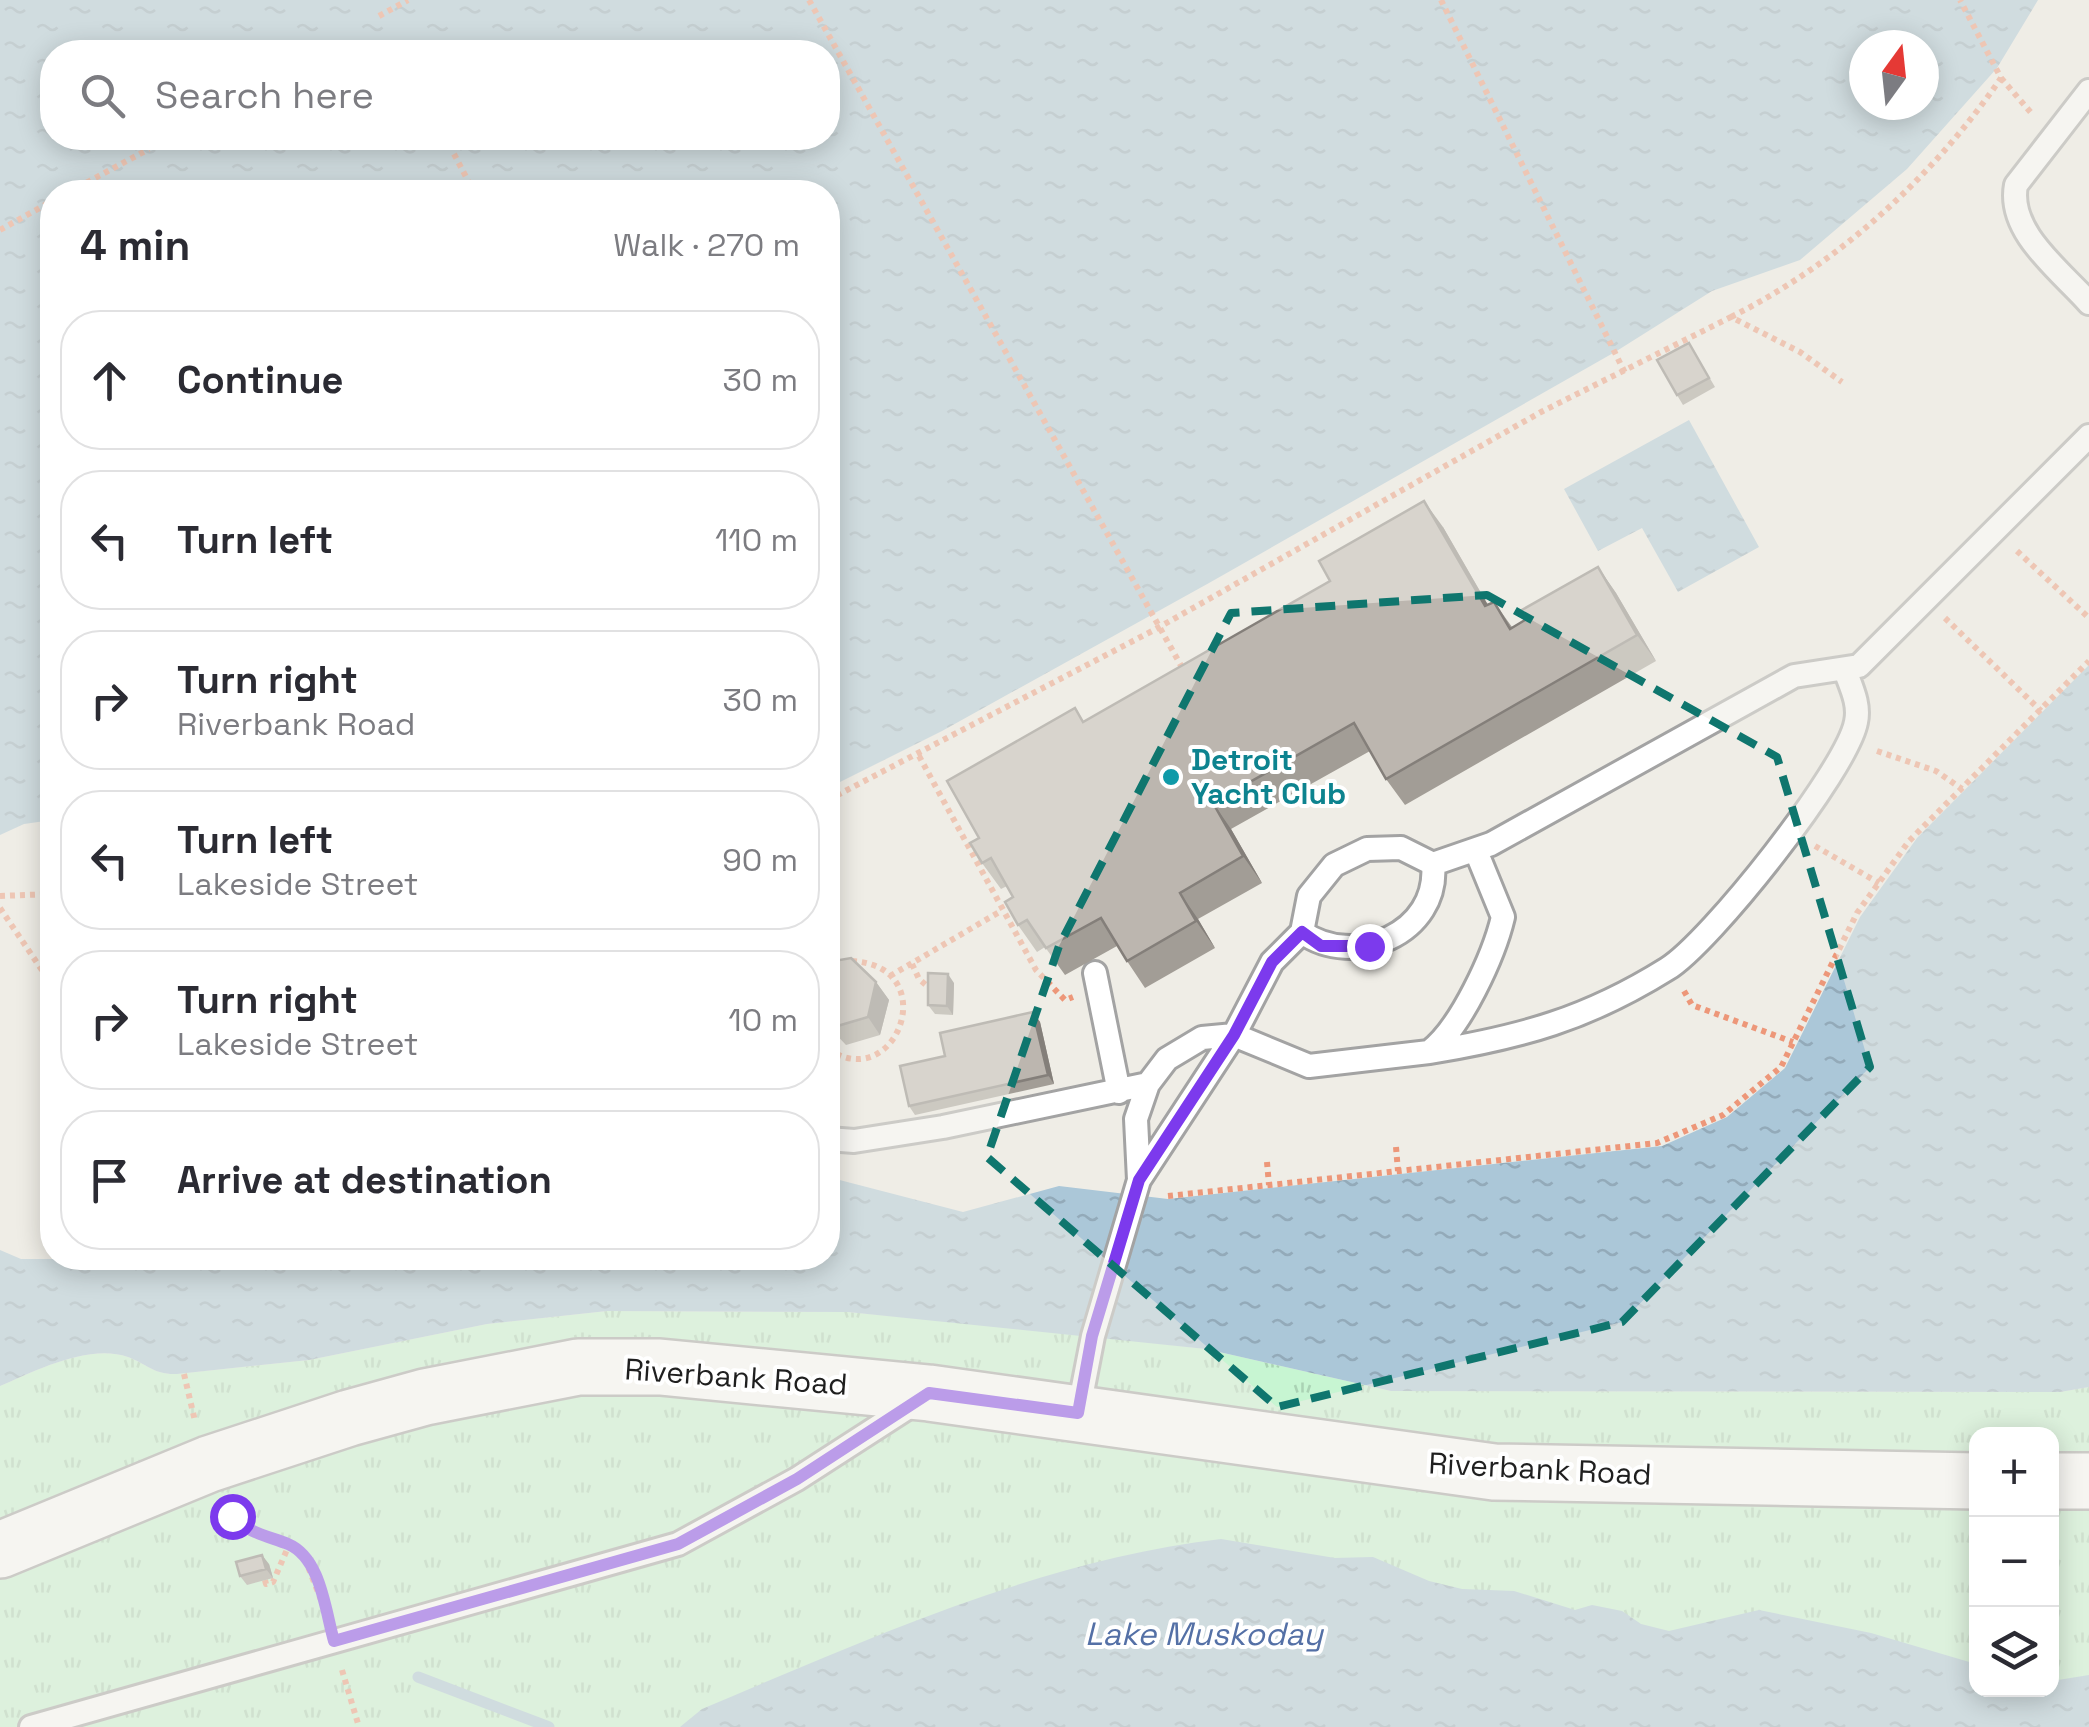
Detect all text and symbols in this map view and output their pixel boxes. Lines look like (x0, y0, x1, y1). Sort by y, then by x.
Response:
north arrow (1849, 30, 1939, 120)
search box (40, 40, 840, 150)
icon: search (75, 68, 130, 123)
text: Search here (155, 71, 374, 119)
text: 4 min (80, 219, 190, 272)
text: Walk · 270 m (613, 225, 800, 265)
icon: ahead (82, 353, 137, 408)
text: Continue (177, 356, 343, 404)
text: 30 m (722, 360, 798, 400)
icon: left (82, 513, 137, 568)
text: Turn left (177, 516, 333, 564)
text: 110 m (715, 520, 798, 560)
text: Turn right (177, 656, 358, 704)
icon: right (82, 673, 137, 728)
text: 30 m (722, 680, 798, 720)
text: Riverbank Road (177, 704, 415, 744)
place label: Detroit Yacht Club (1191, 740, 1346, 813)
marker: Detroit Yacht Club (1160, 766, 1182, 788)
text: Turn left (177, 816, 333, 864)
icon: left (82, 833, 137, 888)
text: 90 m (722, 840, 798, 880)
text: Lakeside Street (177, 864, 418, 904)
route end (1347, 924, 1393, 970)
text: Turn right (177, 976, 358, 1024)
icon: right (82, 993, 137, 1048)
text: 10 m (728, 1000, 798, 1040)
text: Lakeside Street (177, 1024, 418, 1064)
icon: arrive (82, 1153, 137, 1208)
text: Arrive at destination (177, 1156, 552, 1204)
street label: Riverbank Road (623, 1349, 849, 1404)
map controls (1969, 1427, 2059, 1697)
button: + (1969, 1427, 2059, 1517)
street label: Riverbank Road (1427, 1443, 1653, 1494)
route start (210, 1494, 256, 1540)
button: − (1969, 1517, 2059, 1607)
button: layers (1969, 1607, 2059, 1697)
water label: Lake Muskoday (1085, 1614, 1324, 1654)

